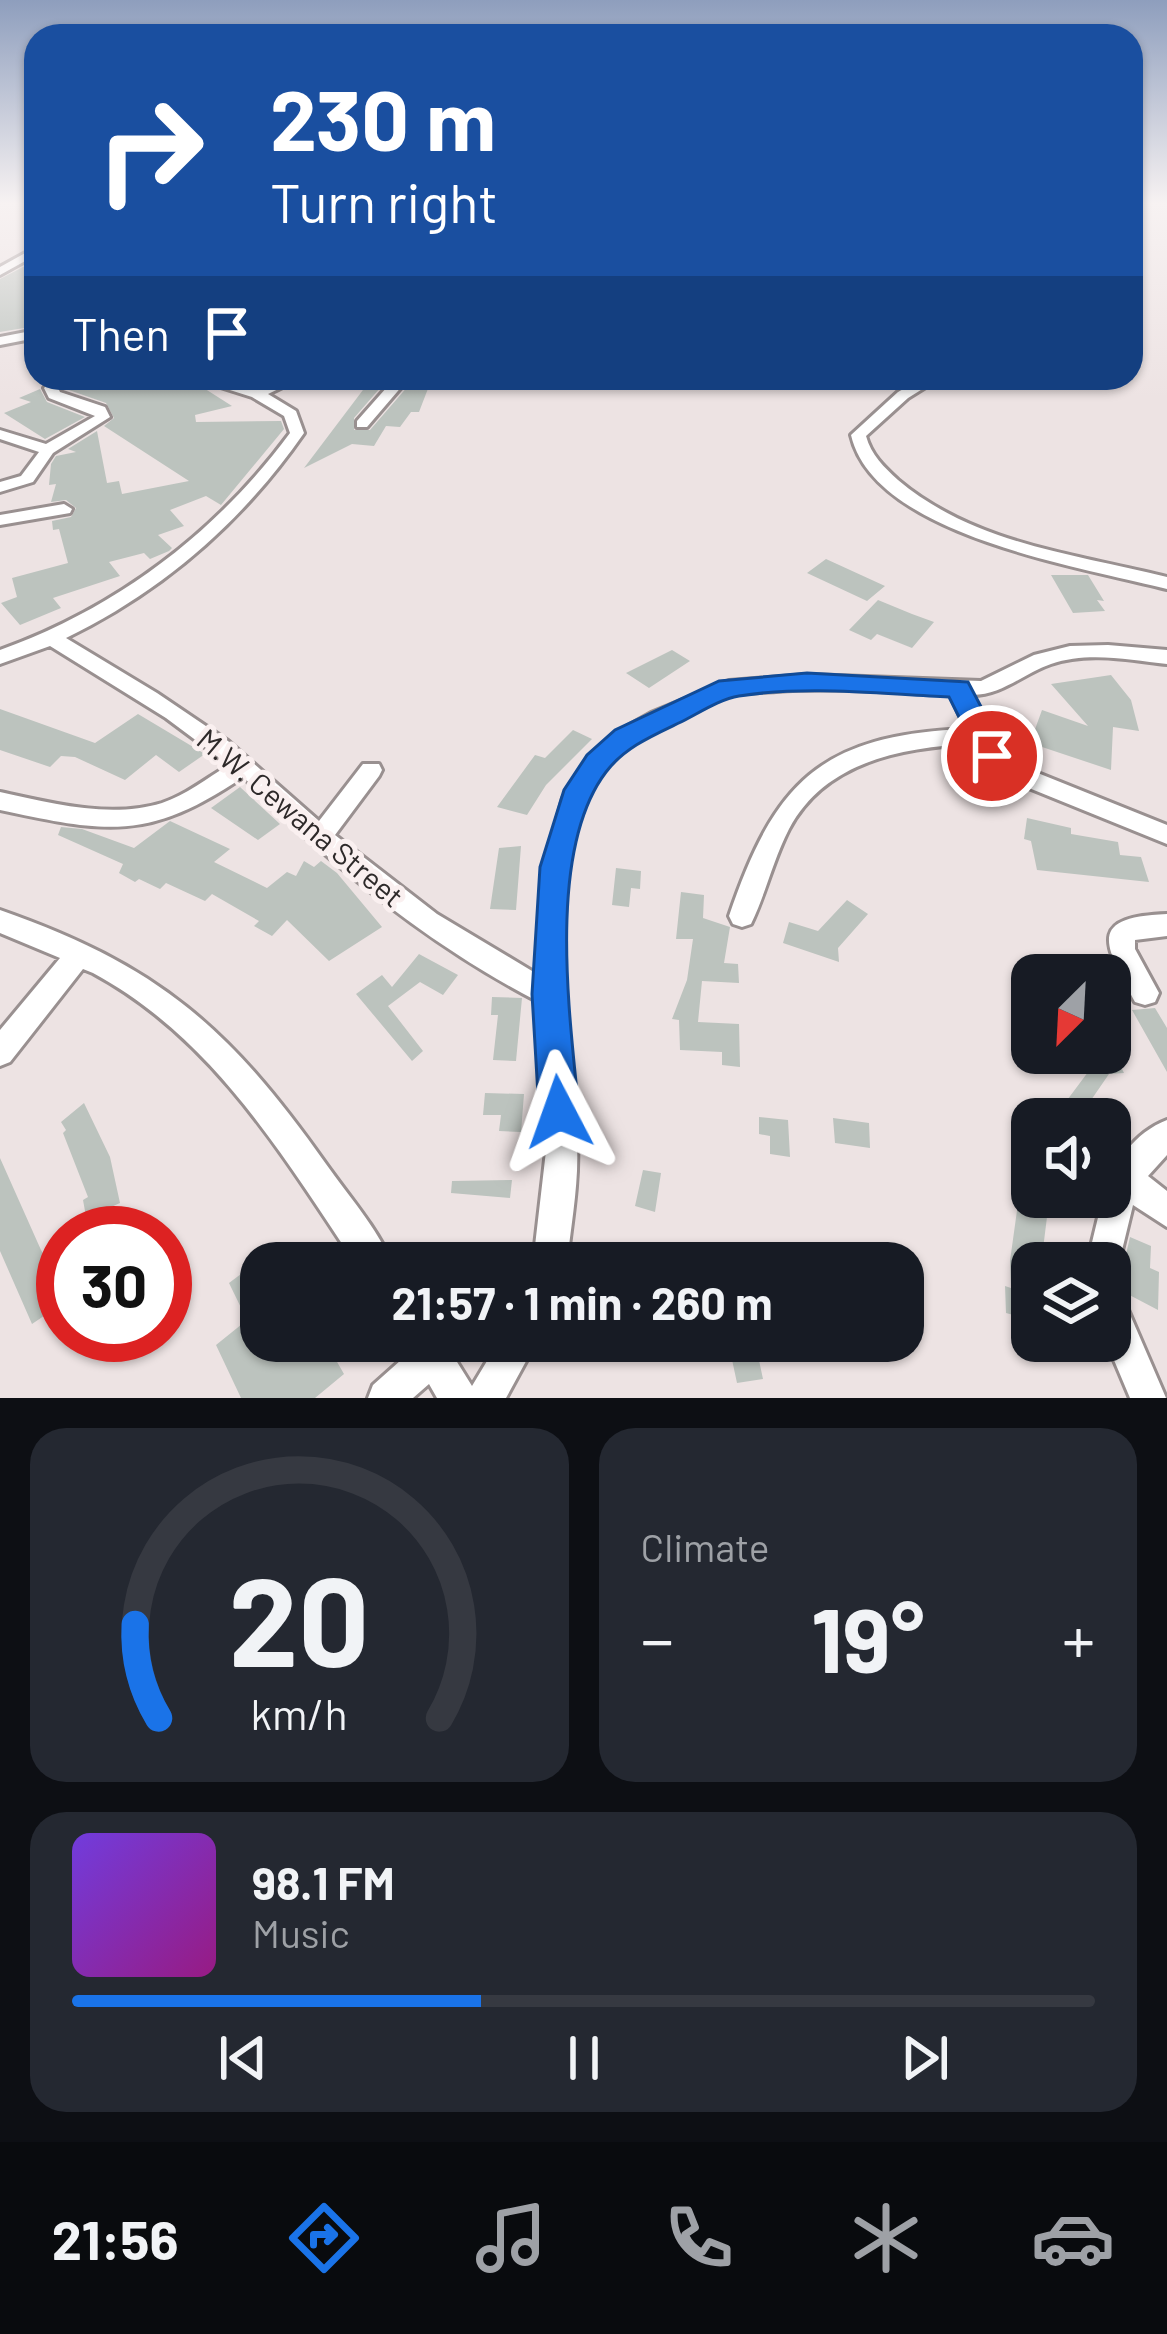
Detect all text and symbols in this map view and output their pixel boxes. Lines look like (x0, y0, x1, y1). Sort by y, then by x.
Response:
text: 230 m (270, 67, 496, 168)
icon: right (72, 72, 228, 228)
text: Turn right (270, 169, 498, 234)
icon: arrive (194, 300, 260, 366)
text: Then (72, 306, 170, 360)
pin (941, 705, 1043, 807)
street label: M.W. Cewana Street (191, 720, 411, 914)
icon: arrive (959, 723, 1025, 789)
north arrow (1011, 954, 1131, 1074)
map controls (1011, 954, 1131, 1362)
position arrow (496, 1049, 622, 1175)
button: sound (1011, 1098, 1131, 1218)
speed limit sign: 30 (36, 1206, 192, 1362)
button: layers (1011, 1242, 1131, 1362)
text: 21:57 · 1 min · 260 m (391, 1275, 773, 1329)
text: Climate (641, 1523, 770, 1570)
text: 20 (229, 1542, 370, 1692)
text: 19° (811, 1583, 925, 1691)
text: − (641, 1598, 674, 1677)
text: + (1062, 1598, 1095, 1677)
text: km/h (251, 1687, 348, 1739)
text: 98.1 FM (252, 1855, 395, 1909)
text: Music (252, 1909, 350, 1956)
icon: previous (210, 2025, 276, 2091)
icon: pause (551, 2025, 617, 2091)
icon: next (892, 2025, 958, 2091)
icon: directions (282, 2196, 366, 2280)
icon: music (469, 2196, 553, 2280)
icon: phone (657, 2196, 741, 2280)
icon: climate (844, 2196, 928, 2280)
icon: car (1031, 2196, 1115, 2280)
text: 21:56 (52, 2206, 178, 2271)

